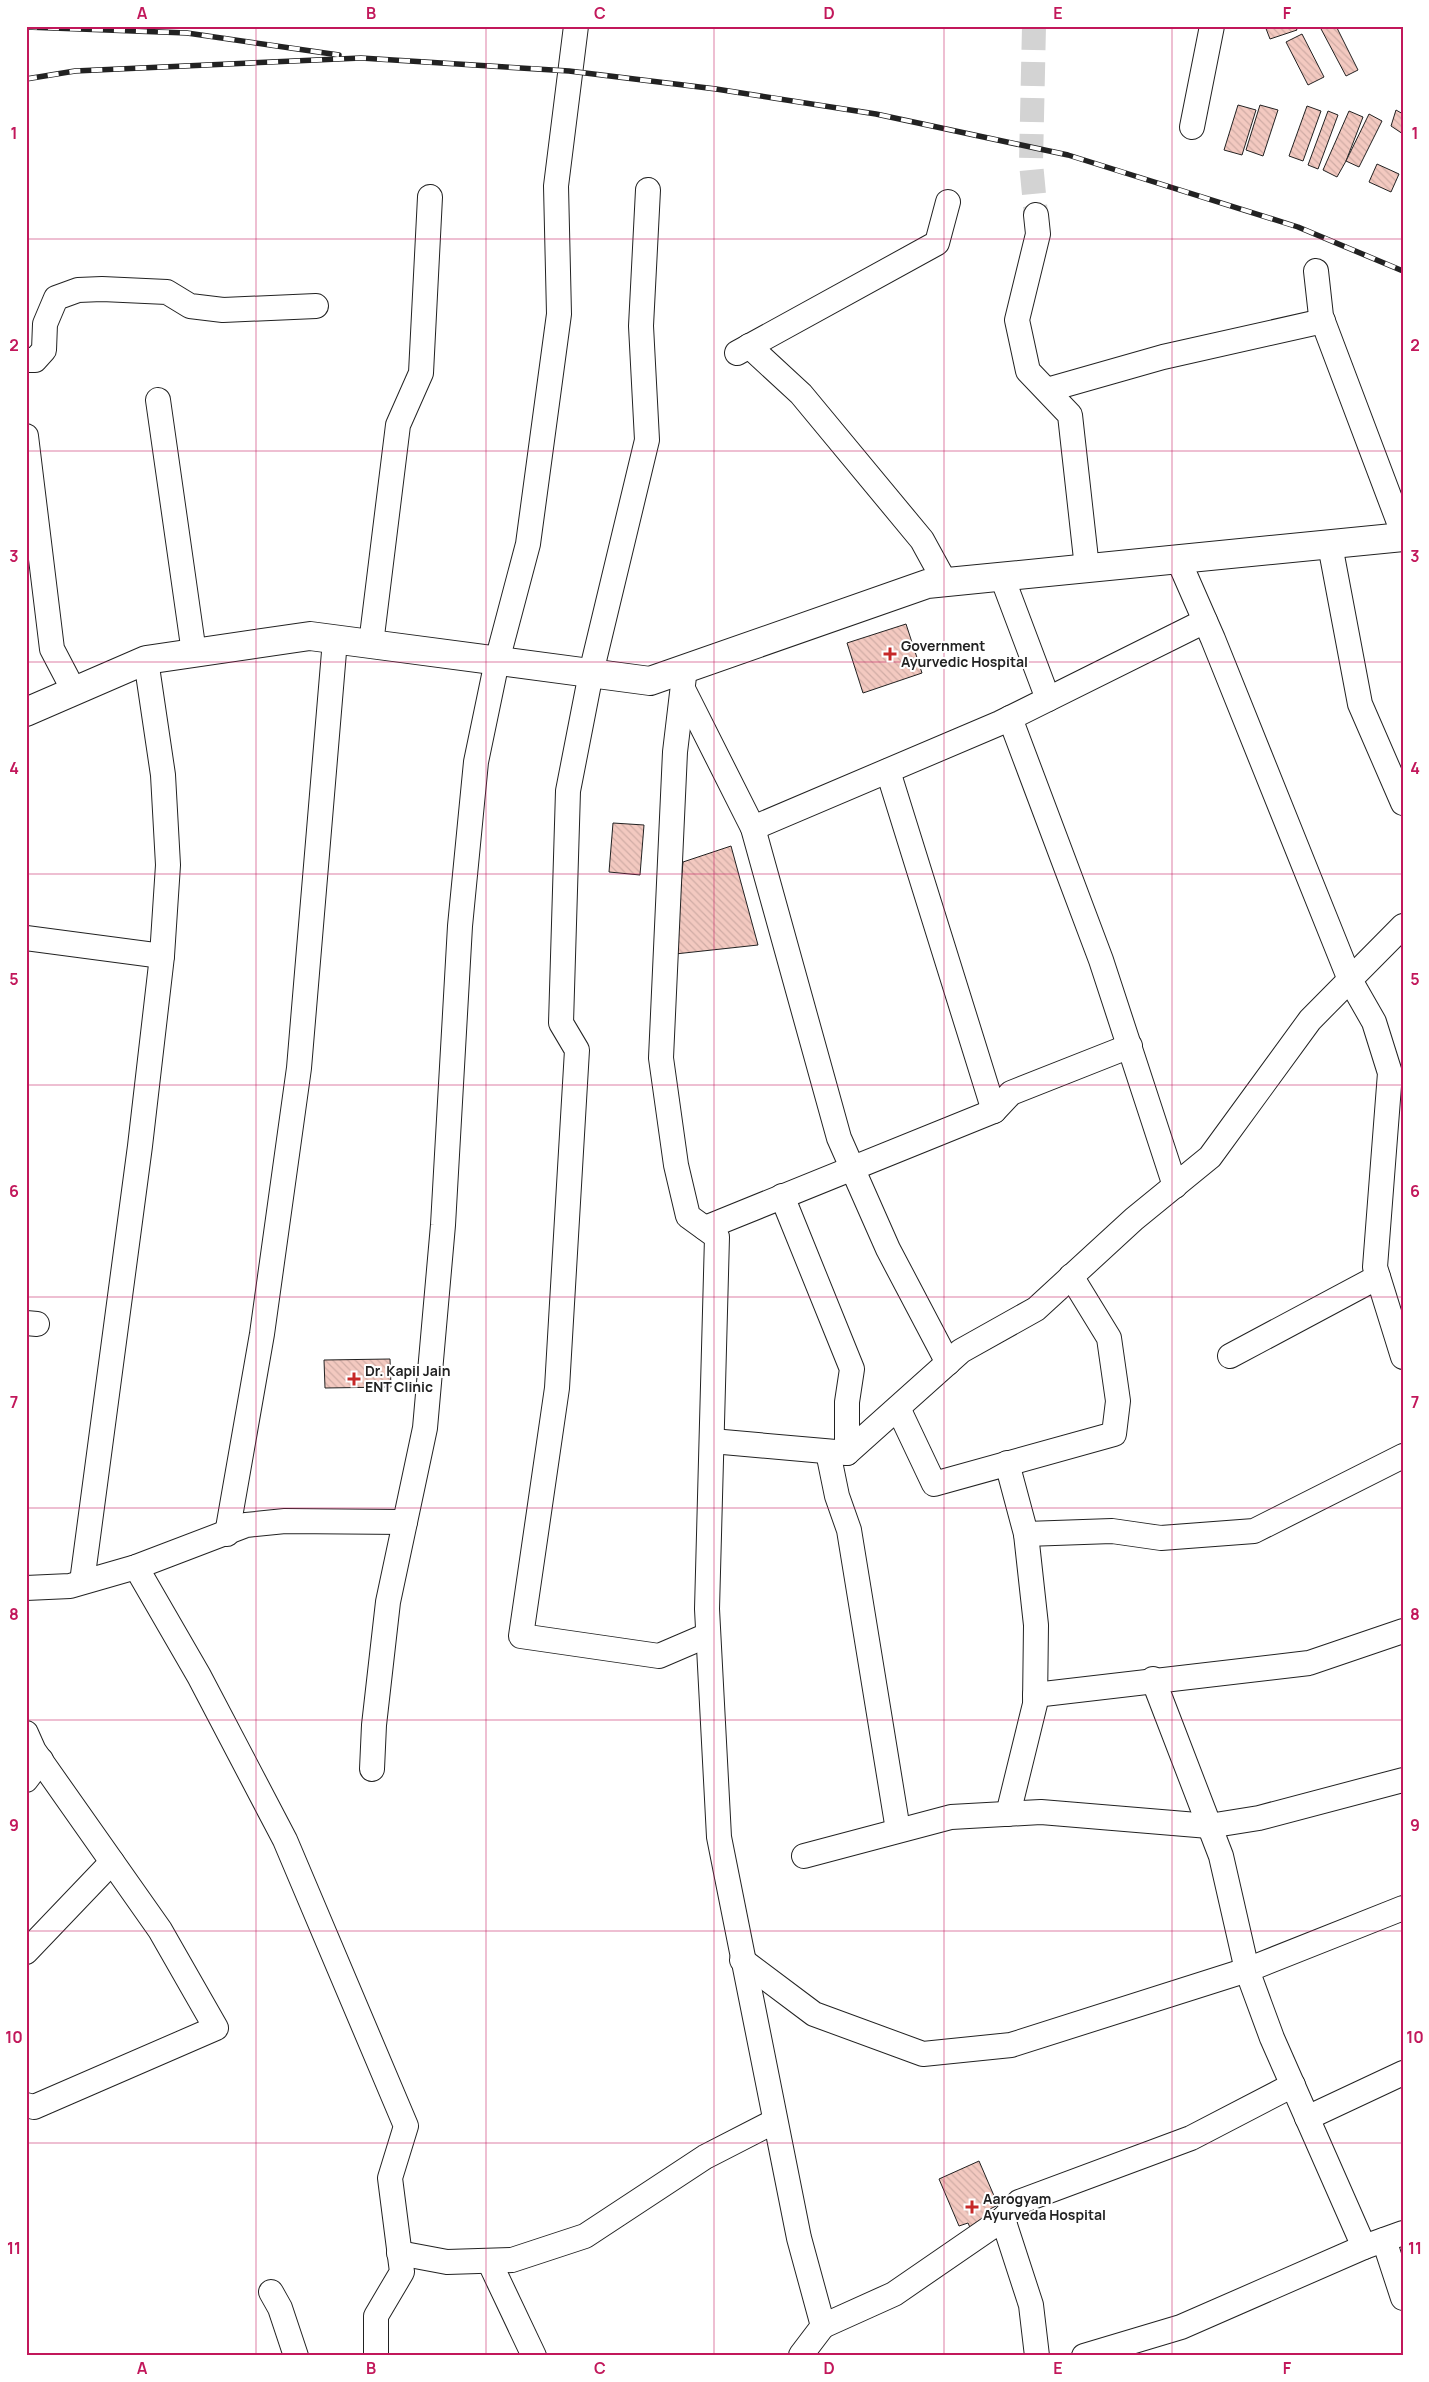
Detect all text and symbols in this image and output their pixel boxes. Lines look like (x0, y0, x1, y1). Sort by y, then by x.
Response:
text: A (137, 2, 148, 24)
text: B (366, 2, 376, 24)
text: C (594, 2, 606, 24)
text: D (823, 2, 835, 24)
text: E (1053, 2, 1063, 24)
text: F (1283, 2, 1292, 24)
text: 1 (10, 122, 18, 144)
text: 1 (1411, 122, 1419, 144)
text: 2 (9, 334, 19, 356)
text: 2 (1410, 334, 1420, 356)
text: 3 (9, 545, 19, 567)
text: 3 (1410, 545, 1420, 567)
place label: Government Ayurvedic Hospital (901, 636, 1028, 671)
marker: Government Ayurvedic Hospital (883, 647, 897, 661)
text: 4 (9, 757, 19, 779)
text: 4 (1410, 757, 1420, 779)
text: 5 (9, 968, 19, 990)
text: 5 (1410, 968, 1420, 990)
text: 6 (9, 1180, 19, 1202)
text: 6 (1410, 1180, 1420, 1202)
place label: Dr. Kapil Jain ENT Clinic (365, 1361, 450, 1396)
marker: Dr. Kapil Jain ENT Clinic (347, 1372, 361, 1386)
text: 7 (10, 1391, 18, 1413)
text: 7 (1411, 1391, 1419, 1413)
text: 8 (9, 1603, 19, 1625)
text: 8 (1410, 1603, 1420, 1625)
text: 9 (9, 1814, 19, 1836)
text: 9 (1410, 1814, 1420, 1836)
text: 10 (5, 2026, 23, 2048)
text: 10 (1406, 2026, 1424, 2048)
place label: Aarogyam Ayurveda Hospital (983, 2189, 1106, 2224)
marker: Aarogyam Ayurveda Hospital (965, 2200, 979, 2214)
text: 11 (7, 2237, 21, 2259)
text: 11 (1408, 2237, 1422, 2259)
text: A (137, 2357, 148, 2379)
text: B (366, 2357, 376, 2379)
text: C (594, 2357, 606, 2379)
text: D (823, 2357, 835, 2379)
text: E (1053, 2357, 1063, 2379)
text: F (1283, 2357, 1292, 2379)

